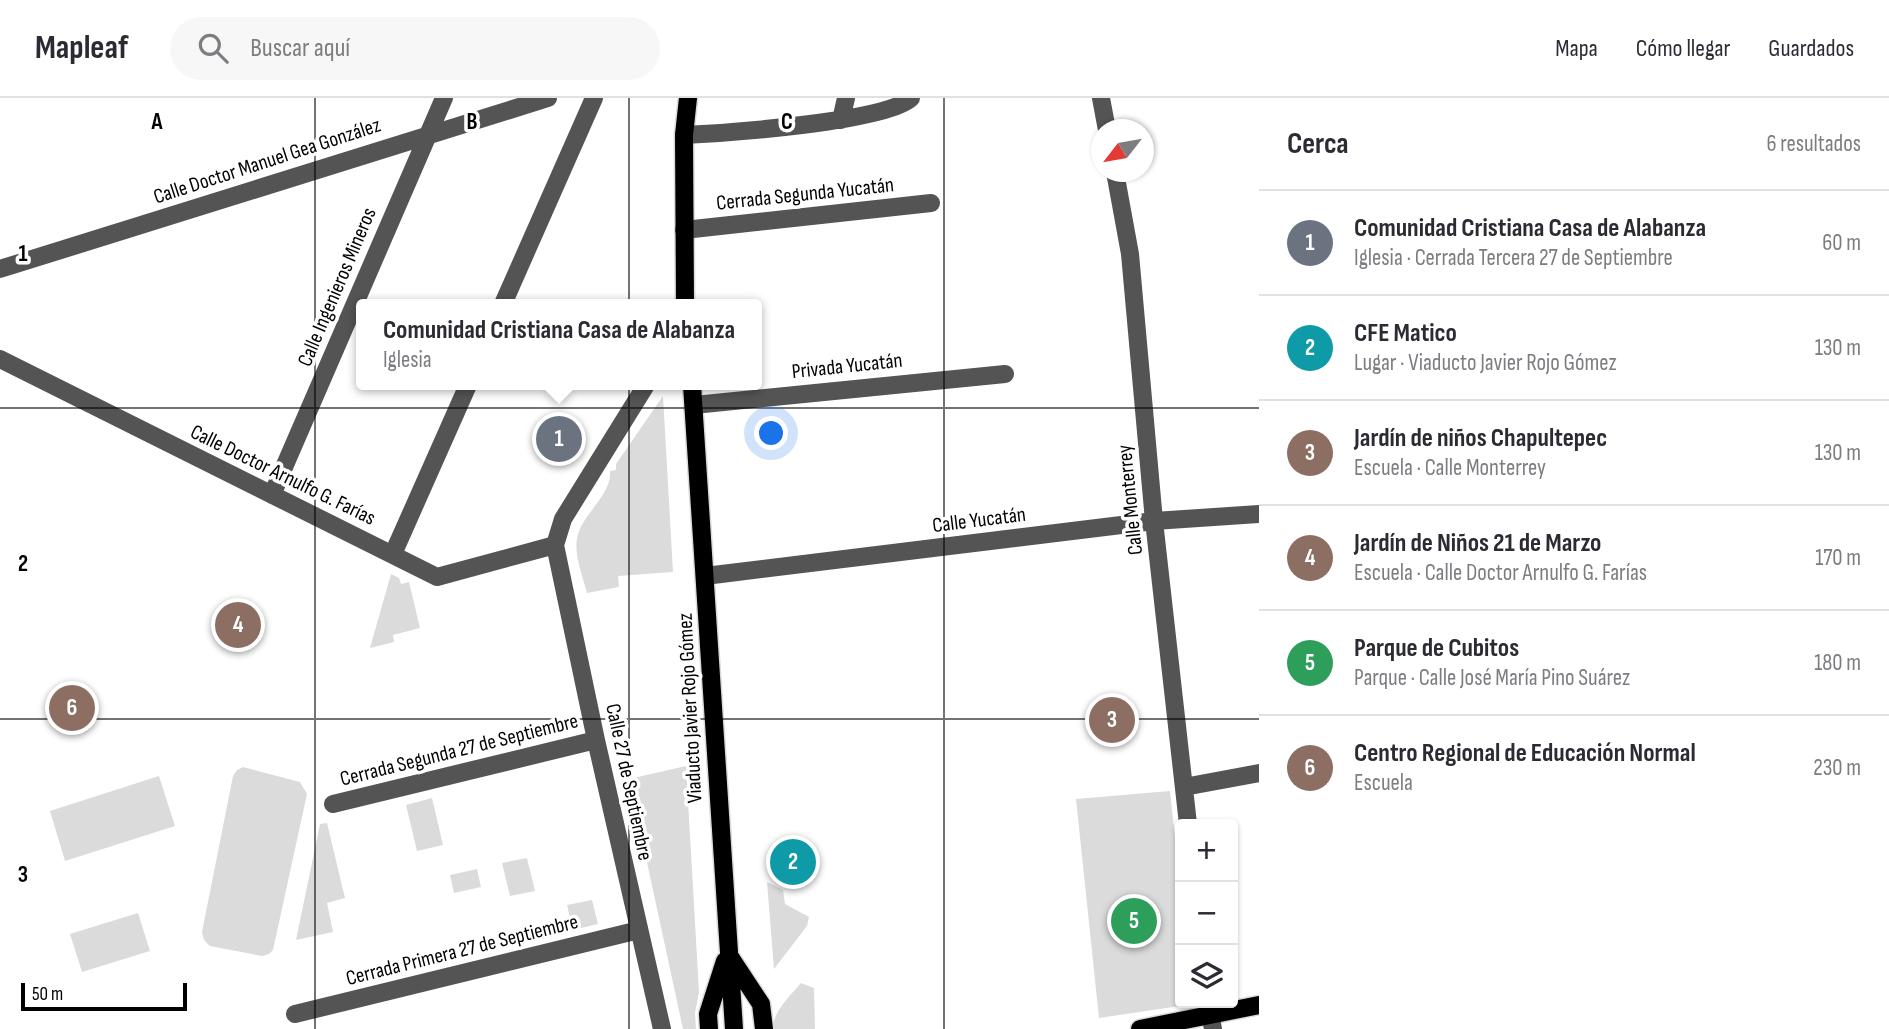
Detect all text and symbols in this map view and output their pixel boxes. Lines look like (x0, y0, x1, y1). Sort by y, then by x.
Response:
search box (170, 17, 660, 80)
text: Mapleaf (35, 28, 128, 68)
icon: search (194, 29, 232, 67)
text: Buscar aquí (250, 33, 350, 64)
text: Mapa (1555, 34, 1598, 63)
text: Cómo llegar (1636, 34, 1730, 63)
text: Guardados (1768, 34, 1854, 63)
text: A (151, 108, 164, 136)
text: B (467, 108, 478, 136)
text: C (781, 108, 793, 136)
street label: Calle Doctor Manuel Gea González (150, 112, 384, 210)
north arrow (1091, 119, 1154, 182)
text: Cerca (1287, 126, 1349, 162)
text: 6 resultados (1766, 130, 1861, 158)
street label: Cerrada Segunda Yucatán (715, 172, 895, 216)
street label: Calle Ingenieros Mineros (292, 204, 382, 370)
text: Comunidad Cristiana Casa de Alabanza (1354, 213, 1706, 244)
text: 1 (1305, 229, 1315, 257)
text: 60 m (1822, 229, 1861, 257)
text: 1 (18, 240, 28, 268)
text: Iglesia · Cerrada Tercera 27 de Septiembre (1354, 244, 1673, 272)
popup (356, 299, 762, 390)
text: Comunidad Cristiana Casa de Alabanza (383, 315, 735, 346)
text: CFE Matico (1354, 318, 1457, 349)
text: 2 (1305, 334, 1315, 362)
text: 130 m (1815, 334, 1861, 362)
text: Iglesia (383, 346, 432, 374)
street label: Privada Yucatán (790, 348, 904, 384)
text: Lugar · Viaducto Javier Rojo Gómez (1354, 349, 1617, 377)
pin: 1 (536, 413, 582, 465)
your location (754, 416, 788, 450)
street label: Calle Doctor Arnulfo G. Farías (186, 419, 380, 531)
text: Jardín de niños Chapultepec (1354, 423, 1607, 454)
text: 3 (1305, 439, 1315, 467)
text: 130 m (1815, 439, 1861, 467)
street label: Calle Monterrey (1112, 444, 1148, 556)
text: Escuela · Calle Monterrey (1354, 454, 1546, 482)
street label: Calle Yucatán (931, 502, 1027, 538)
text: Jardín de Niños 21 de Marzo (1354, 528, 1601, 559)
text: 4 (1305, 544, 1315, 572)
text: 170 m (1815, 544, 1861, 572)
text: 2 (18, 550, 28, 578)
text: Escuela · Calle Doctor Arnulfo G. Farías (1354, 559, 1647, 587)
pin: 4 (215, 599, 261, 651)
street label: Viaducto Javier Rojo Gómez (673, 612, 707, 804)
text: Parque de Cubitos (1354, 633, 1519, 664)
text: 5 (1305, 649, 1315, 677)
text: 180 m (1814, 649, 1861, 677)
text: Parque · Calle José María Pino Suárez (1354, 664, 1630, 692)
pin: 6 (49, 682, 95, 734)
pin: 3 (1089, 694, 1135, 746)
street label: Calle 27 de Septiembre (600, 701, 658, 863)
street label: Cerrada Segunda 27 de Septiembre (337, 708, 581, 792)
text: Centro Regional de Educación Normal (1354, 738, 1696, 769)
text: 6 (1305, 754, 1315, 782)
text: 230 m (1813, 754, 1861, 782)
text: Escuela (1354, 769, 1413, 797)
map controls (1175, 819, 1238, 1008)
button: + (1175, 819, 1238, 882)
pin: 2 (770, 836, 816, 888)
text: 3 (18, 861, 28, 889)
button: − (1175, 882, 1238, 945)
pin: 5 (1111, 895, 1157, 947)
street label: Cerrada Primera 27 de Septiembre (343, 909, 581, 991)
button: layers (1175, 945, 1238, 1008)
scale bar (21, 980, 187, 1012)
text: 50 m (32, 983, 63, 1006)

